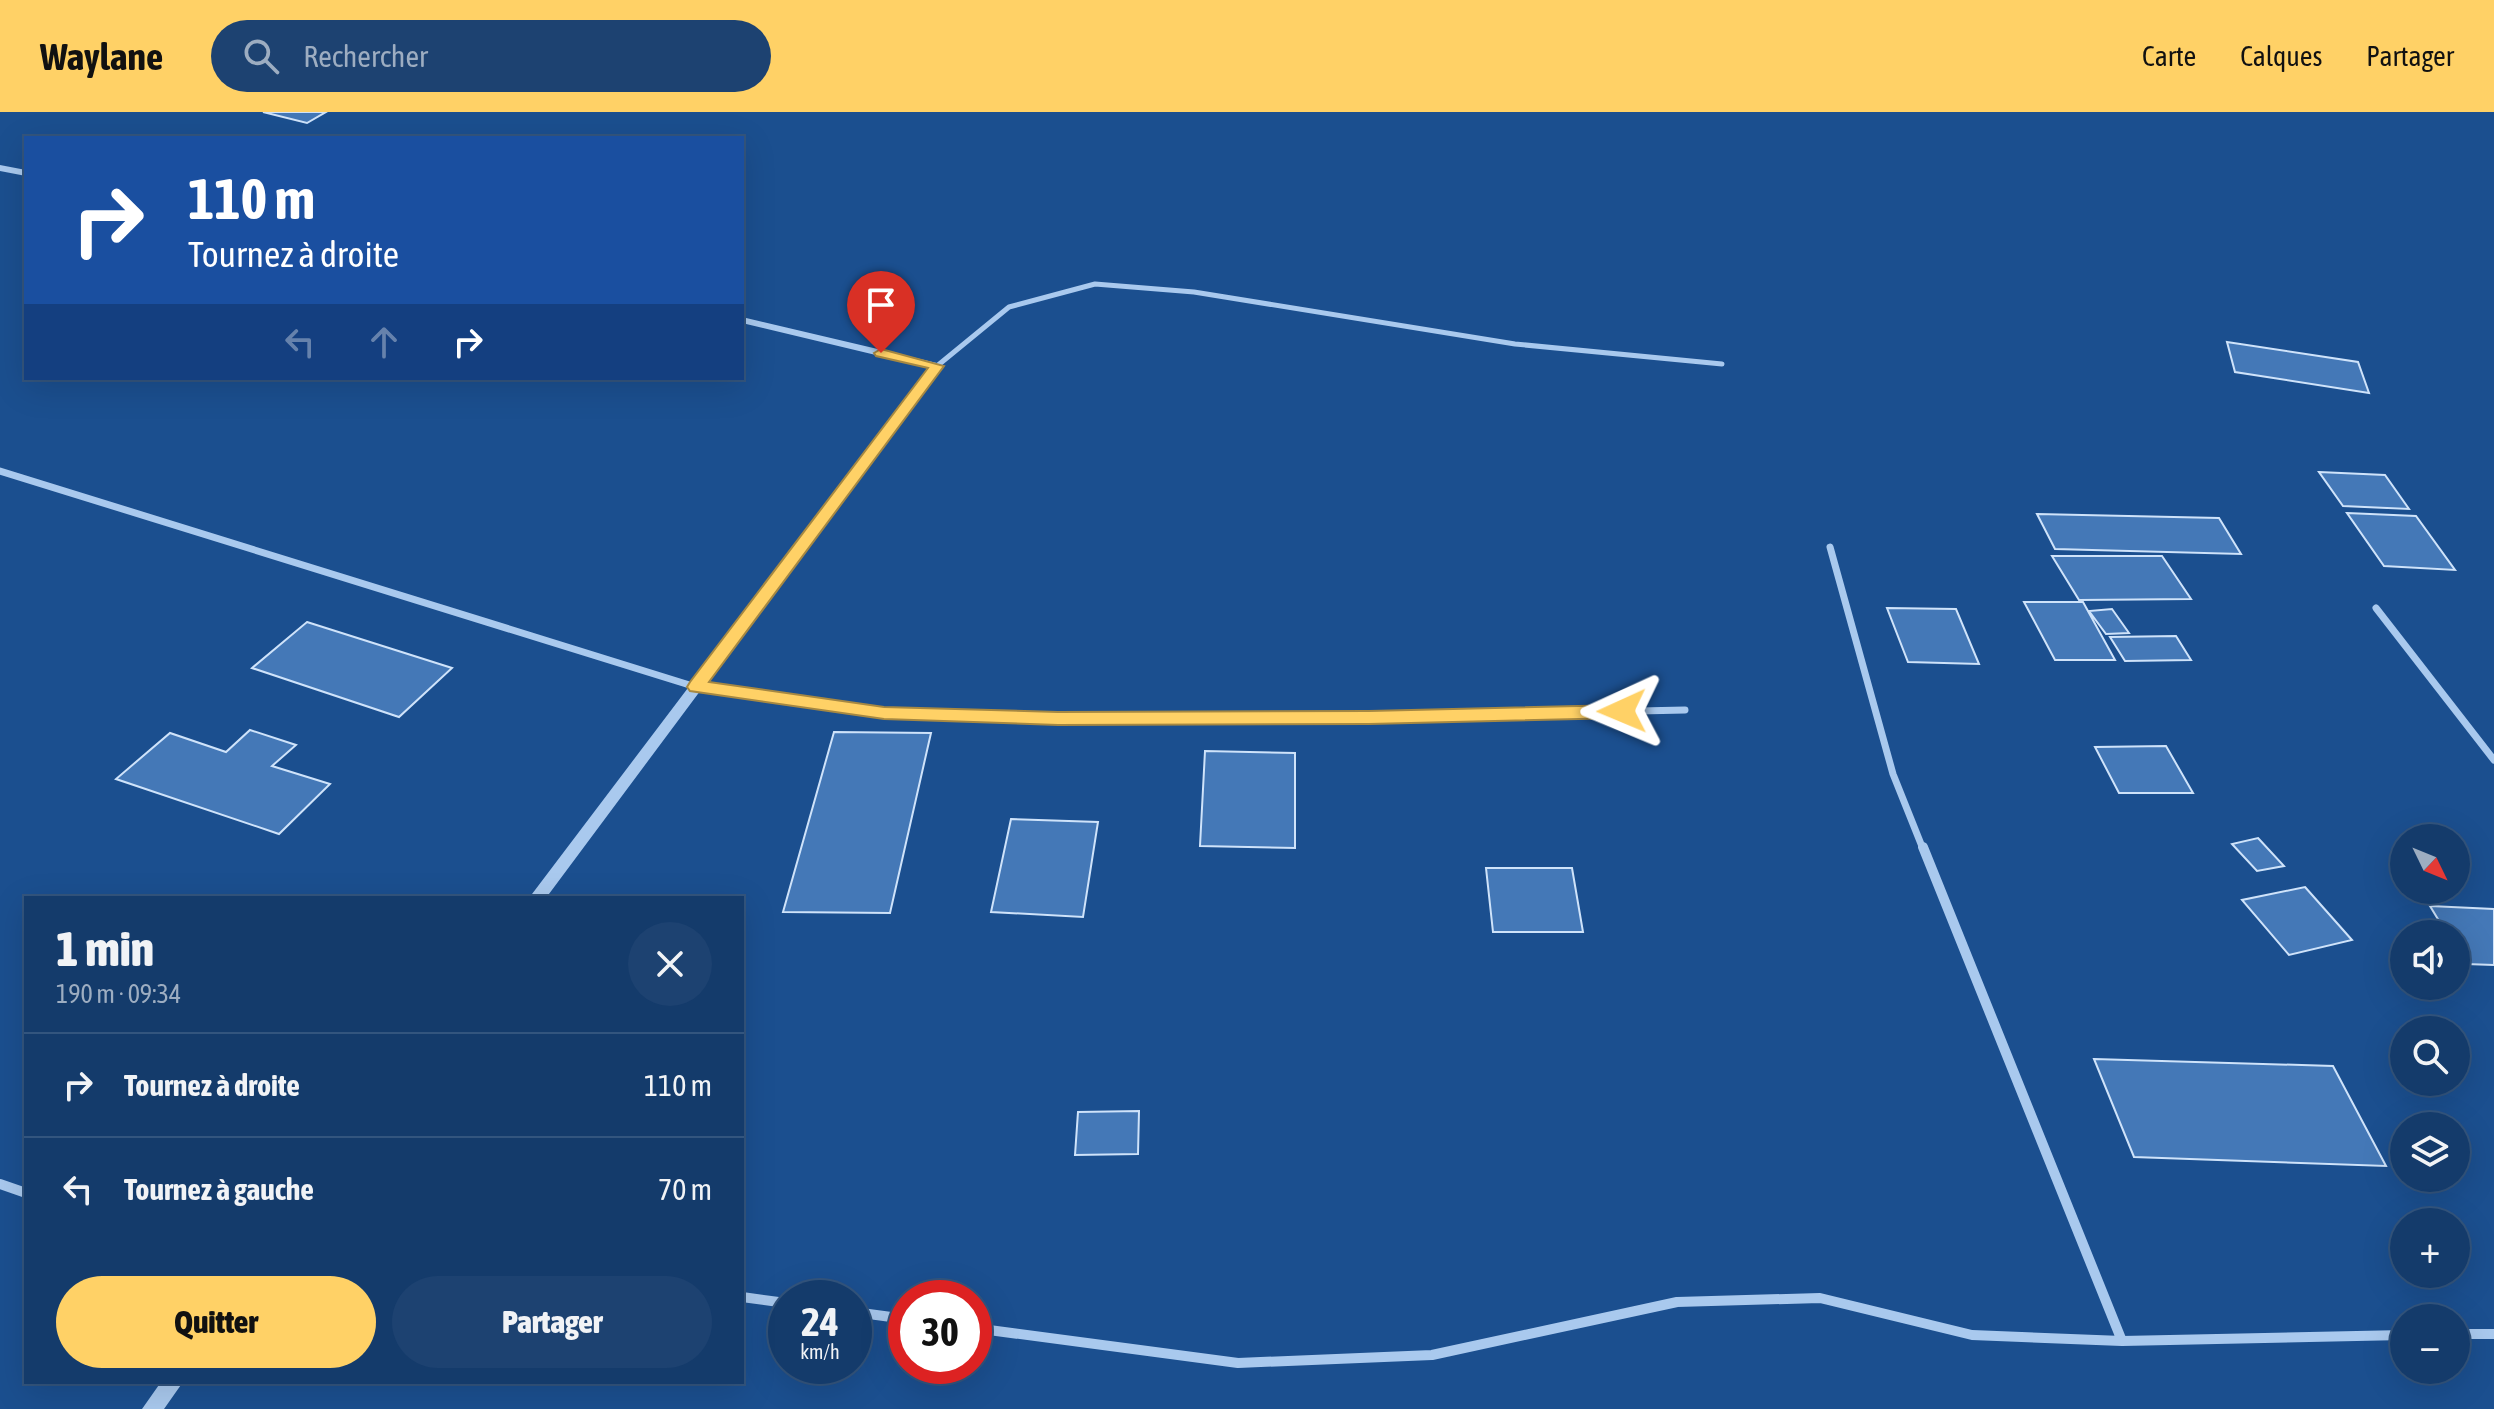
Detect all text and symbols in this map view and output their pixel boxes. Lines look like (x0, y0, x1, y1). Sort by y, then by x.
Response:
search box (211, 20, 771, 92)
icon: search (239, 34, 283, 78)
text: Waylane (40, 35, 163, 78)
text: Rechercher (303, 39, 428, 73)
text: Carte (2142, 40, 2196, 72)
text: Calques (2240, 40, 2322, 72)
text: Partager (2366, 40, 2454, 72)
text: 110 m (188, 167, 315, 231)
icon: right (56, 168, 160, 272)
text: Tournez à droite (188, 233, 399, 275)
pin (847, 271, 915, 353)
icon: arrive (859, 283, 903, 327)
icon: left (278, 320, 322, 364)
icon: ahead (362, 320, 406, 364)
icon: right (446, 320, 490, 364)
position arrow (1580, 669, 1664, 753)
north arrow (2390, 824, 2470, 904)
map controls (2390, 824, 2470, 1384)
button: sound (2390, 920, 2470, 1000)
text: 1 min (56, 921, 154, 976)
button: close (628, 922, 712, 1006)
text: 190 m · 09:34 (56, 979, 181, 1009)
button: search (2390, 1016, 2470, 1096)
icon: right (56, 1063, 100, 1107)
text: Tournez à droite (124, 1068, 300, 1102)
text: 110 m (644, 1068, 712, 1102)
button: layers (2390, 1112, 2470, 1192)
icon: left (56, 1167, 100, 1211)
text: Tournez à gauche (124, 1172, 314, 1206)
text: 70 m (658, 1172, 712, 1206)
button: + (2390, 1208, 2470, 1288)
button: Quitter (56, 1276, 376, 1368)
button: Partager (392, 1276, 712, 1368)
speed limit sign: 30 (888, 1280, 992, 1384)
text: 24 (801, 1299, 839, 1344)
button: − (2390, 1304, 2470, 1384)
text: km/h (800, 1340, 840, 1363)

